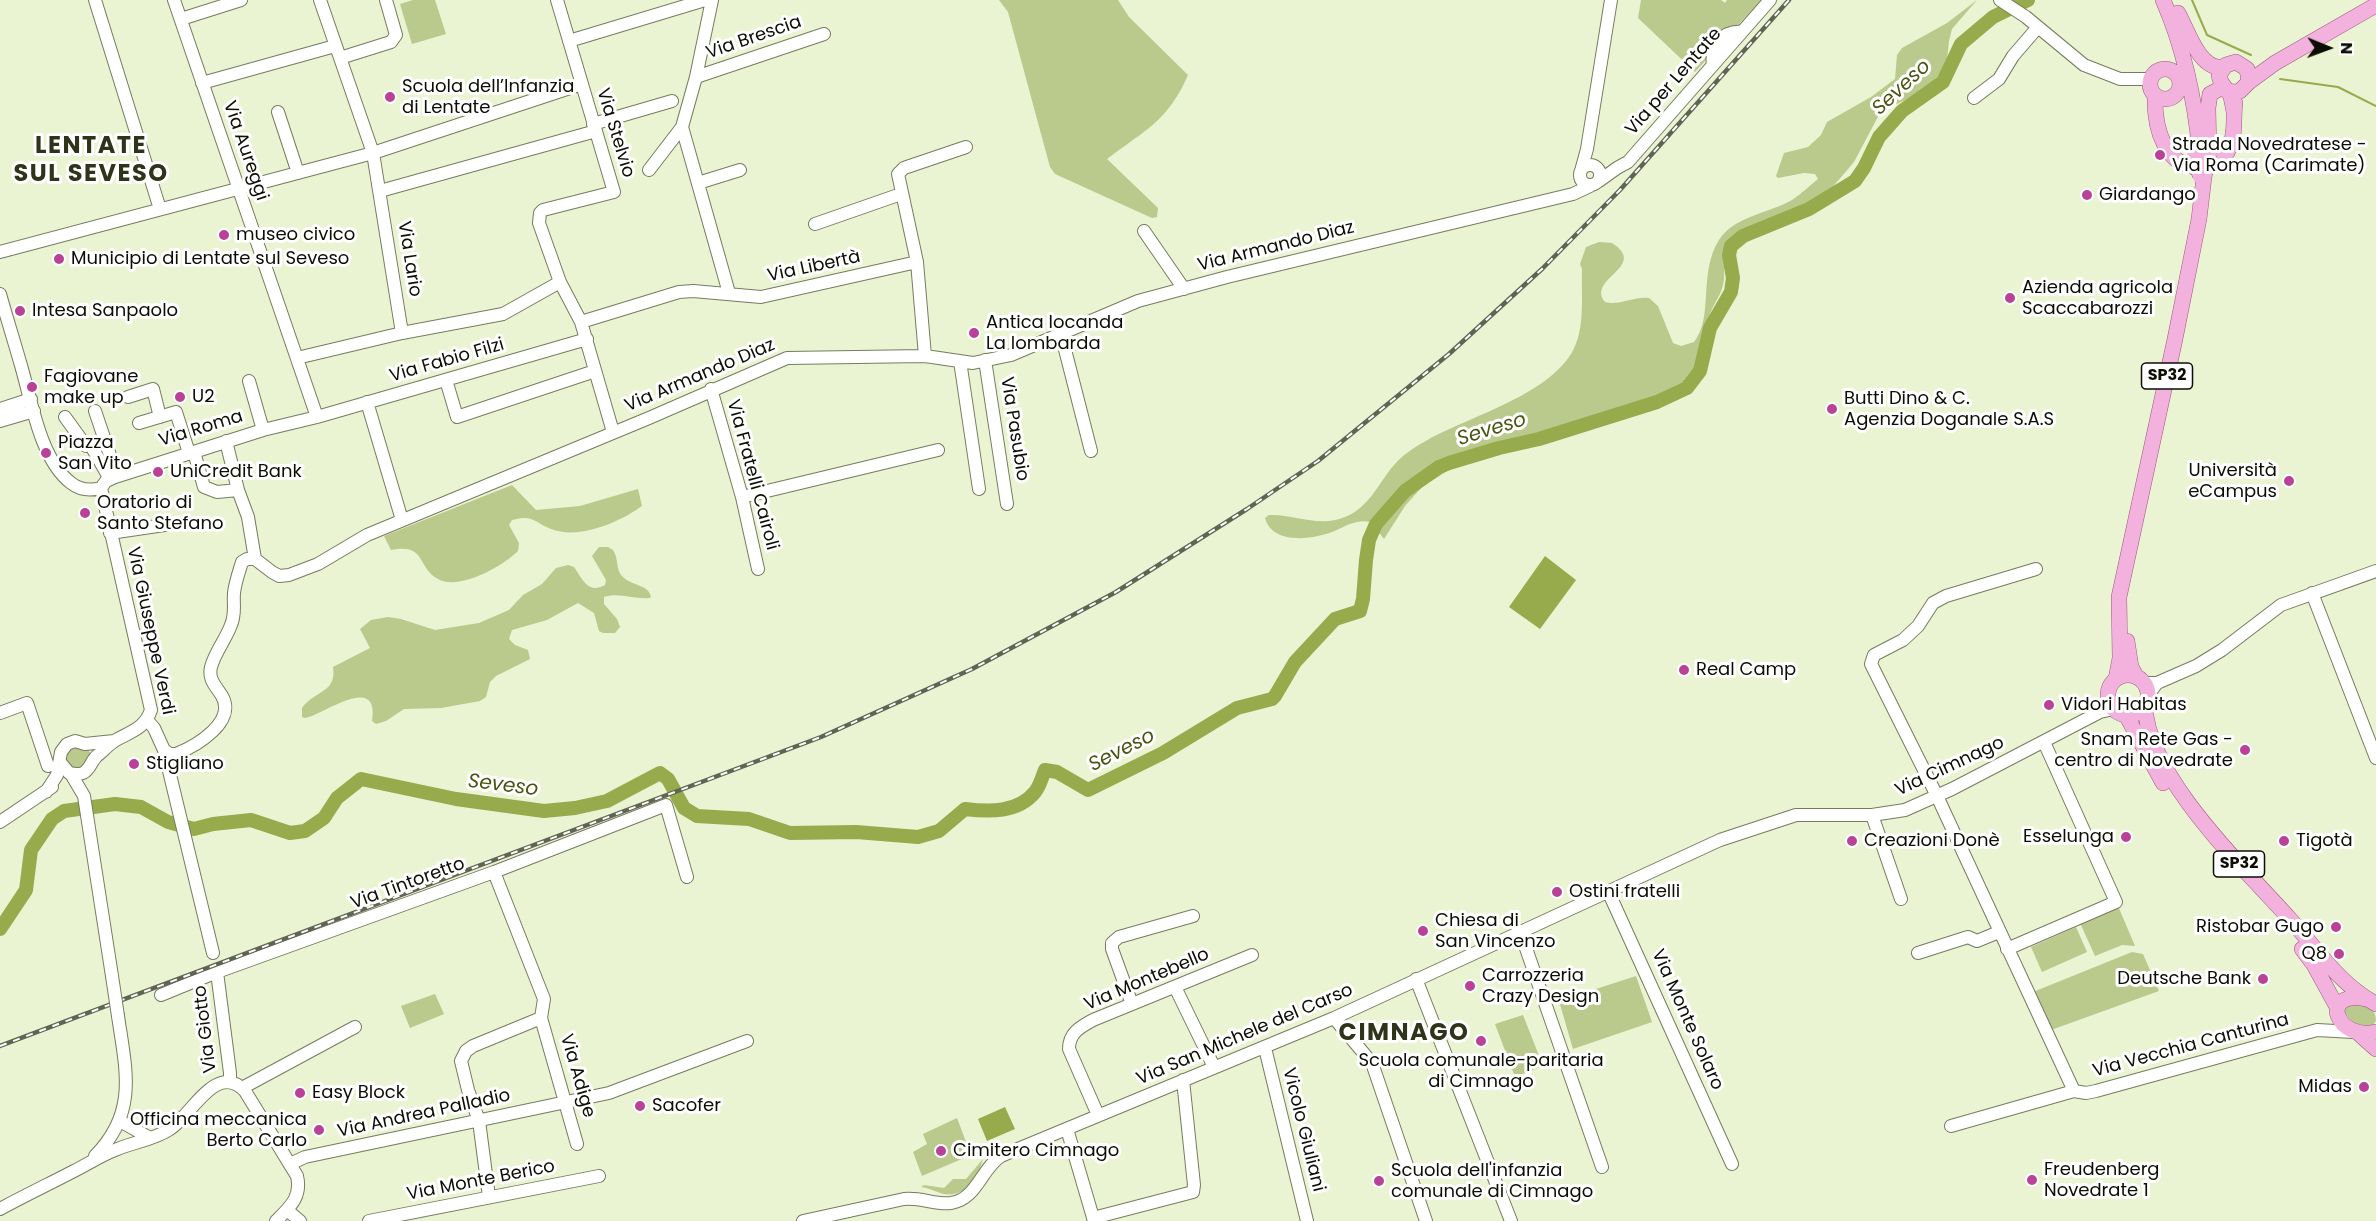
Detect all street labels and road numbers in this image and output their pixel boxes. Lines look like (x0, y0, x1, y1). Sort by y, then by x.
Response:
street label: Via Brescia (703, 12, 805, 64)
street label: Via per Lentate (1621, 24, 1727, 140)
street label: Via Stelvio (591, 86, 639, 180)
street label: Via Aureggi (218, 98, 272, 204)
street label: Via Armando Diaz (1195, 217, 1357, 277)
street label: Via Lario (392, 220, 426, 298)
street label: Via Libertà (766, 247, 862, 287)
street label: Via Fabio Filzi (387, 334, 507, 388)
street label: Via Armando Diaz (622, 335, 778, 417)
road number: SP32 (2142, 363, 2192, 389)
street label: Via Pasubio (995, 375, 1033, 483)
street label: Via Fratelli Cairoli (722, 397, 782, 553)
street label: Via Roma (156, 406, 246, 452)
street label: Via Giuseppe Verdi (122, 545, 178, 717)
street label: Via Cimnago (1892, 732, 2008, 802)
road number: SP32 (2214, 851, 2264, 877)
street label: Via Tintoretto (348, 853, 468, 915)
street label: Via Montebello (1081, 944, 1213, 1016)
street label: Via Monte Solaro (1646, 946, 1728, 1094)
street label: Via San Michele del Carso (1134, 980, 1356, 1090)
street label: Via Giotto (190, 984, 222, 1074)
street label: Via Vecchia Canturina (2091, 1009, 2291, 1083)
street label: Via Adige (555, 1032, 599, 1120)
street label: Vicolo Giuliani (1277, 1066, 1329, 1194)
street label: Via Andrea Palladio (336, 1085, 512, 1143)
street label: Via Monte Berico (405, 1156, 557, 1206)

